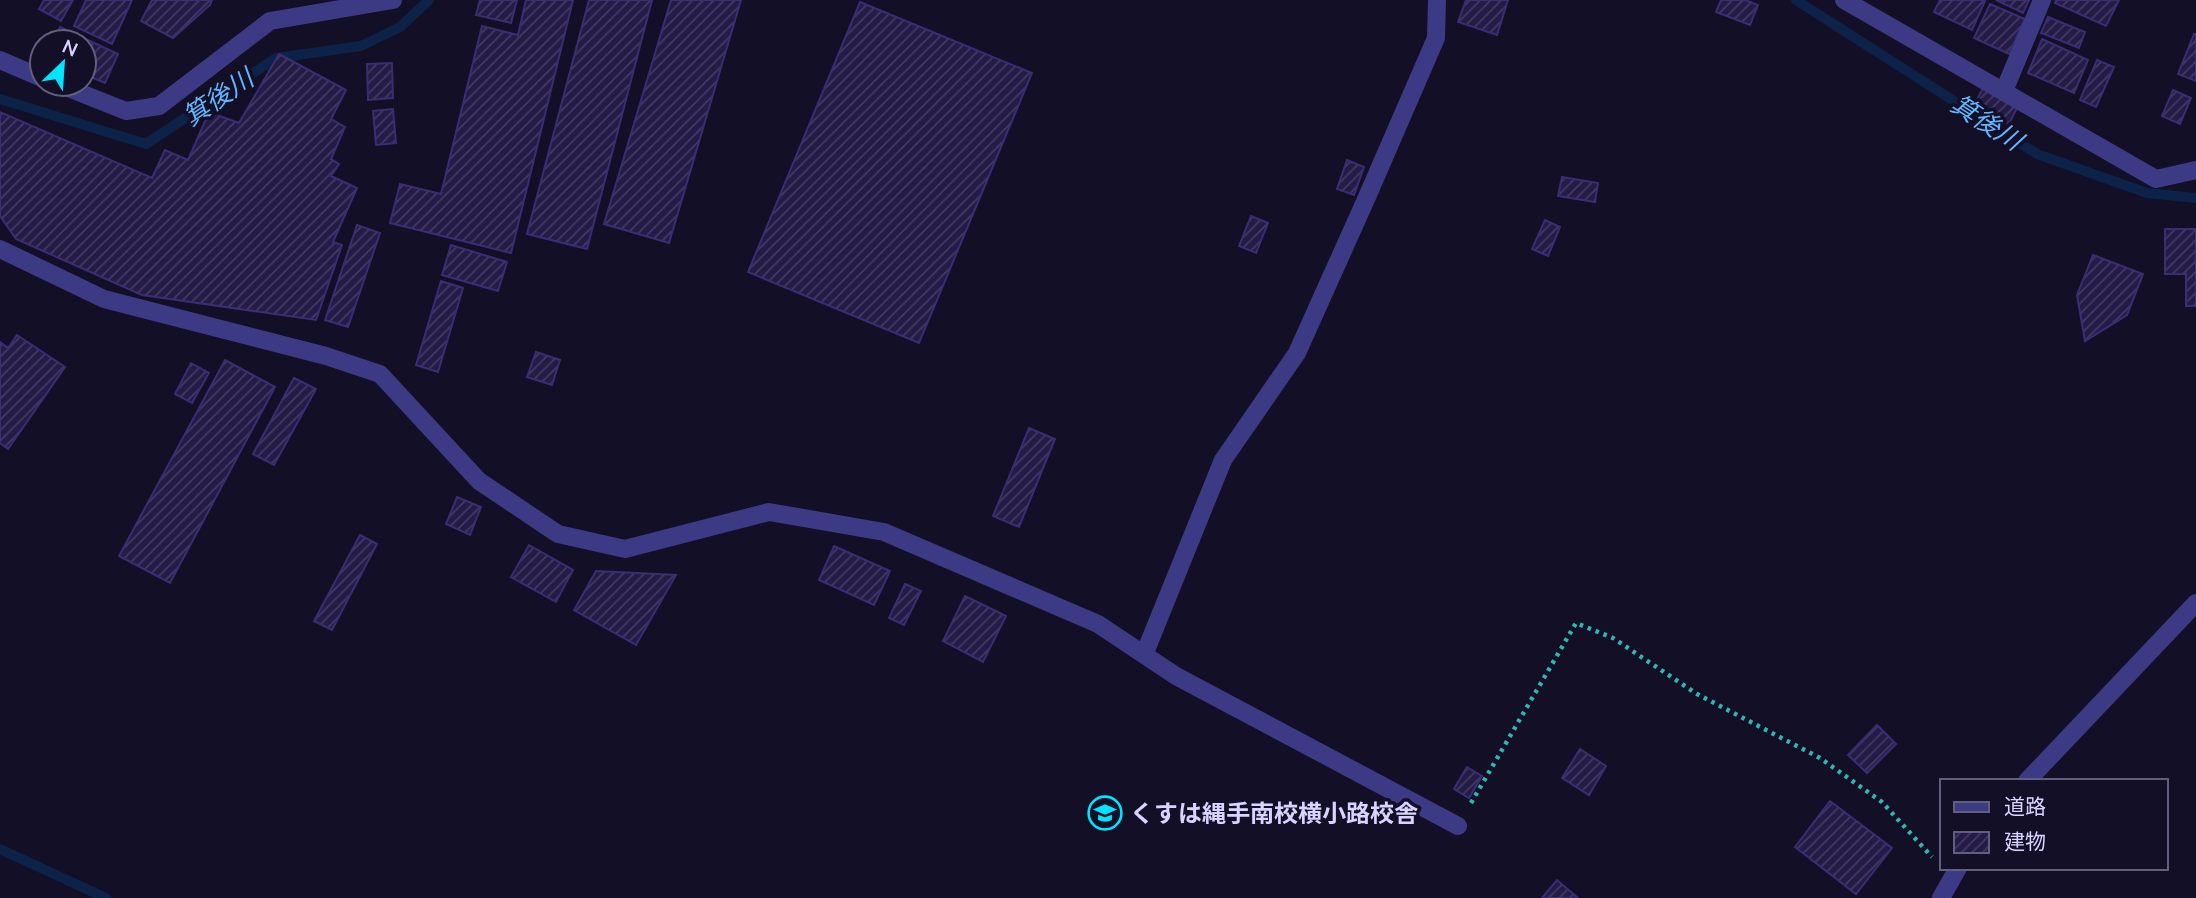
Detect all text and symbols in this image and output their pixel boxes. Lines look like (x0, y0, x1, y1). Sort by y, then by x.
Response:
north arrow (28, 28, 98, 98)
text: N (59, 34, 82, 62)
water label: 箕後川 (176, 60, 262, 132)
water label: 箕後川 (1945, 87, 2031, 159)
legend (1940, 779, 2168, 870)
text: 道路 (2004, 793, 2046, 819)
school or university icon: くすは縄手南校横小路校舎 (1086, 794, 1124, 832)
place label: くすは縄手南校横小路校舎 (1130, 798, 1418, 828)
text: 建物 (2004, 828, 2046, 854)

